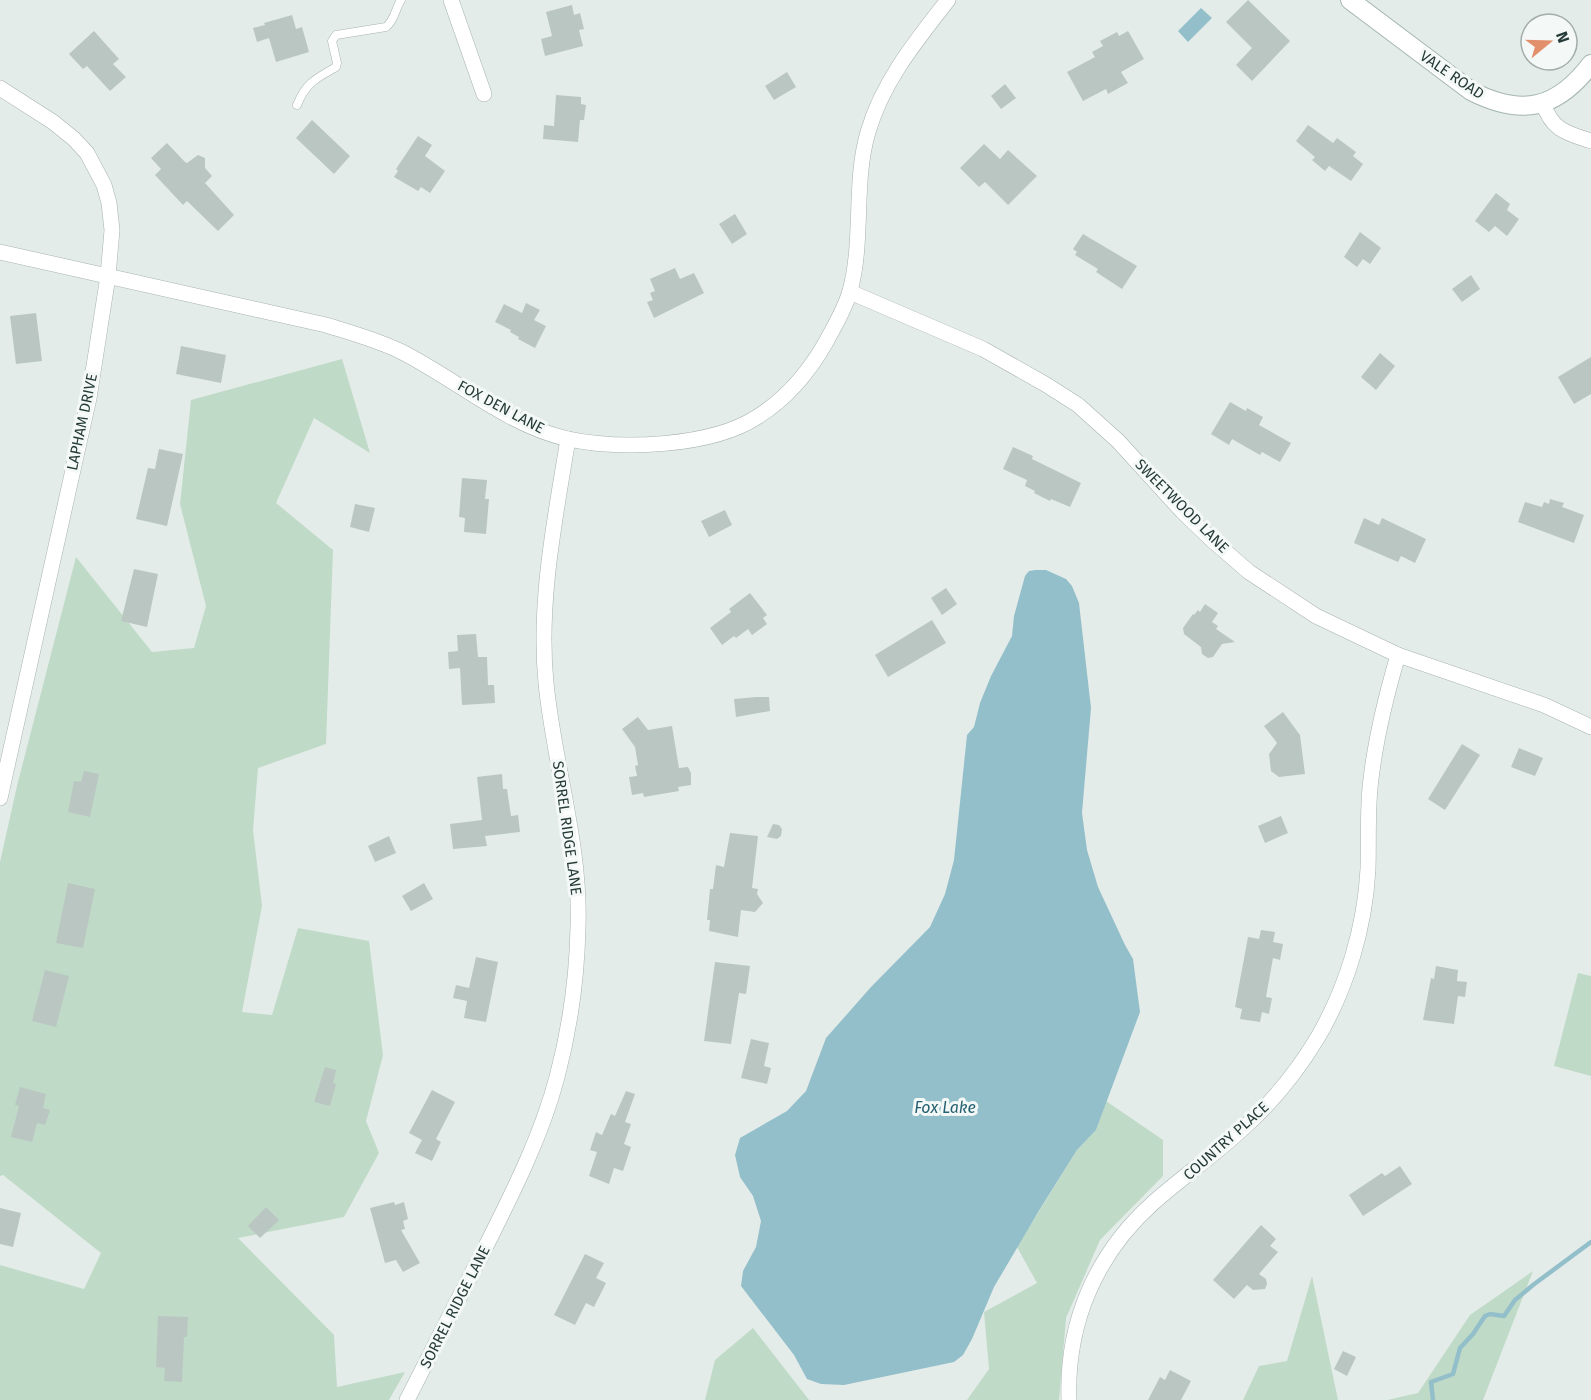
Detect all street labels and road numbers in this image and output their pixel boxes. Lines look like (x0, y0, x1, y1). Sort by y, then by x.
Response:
street label: VALE ROAD (1416, 47, 1488, 103)
street label: LAPHAM DRIVE (63, 372, 101, 472)
street label: FOX DEN LANE (455, 377, 547, 437)
street label: SWEETWOOD LANE (1131, 455, 1233, 557)
street label: SORREL RIDGE LANE (549, 760, 585, 896)
street label: COUNTRY PLACE (1180, 1098, 1272, 1184)
street label: SORREL RIDGE LANE (416, 1243, 494, 1371)

